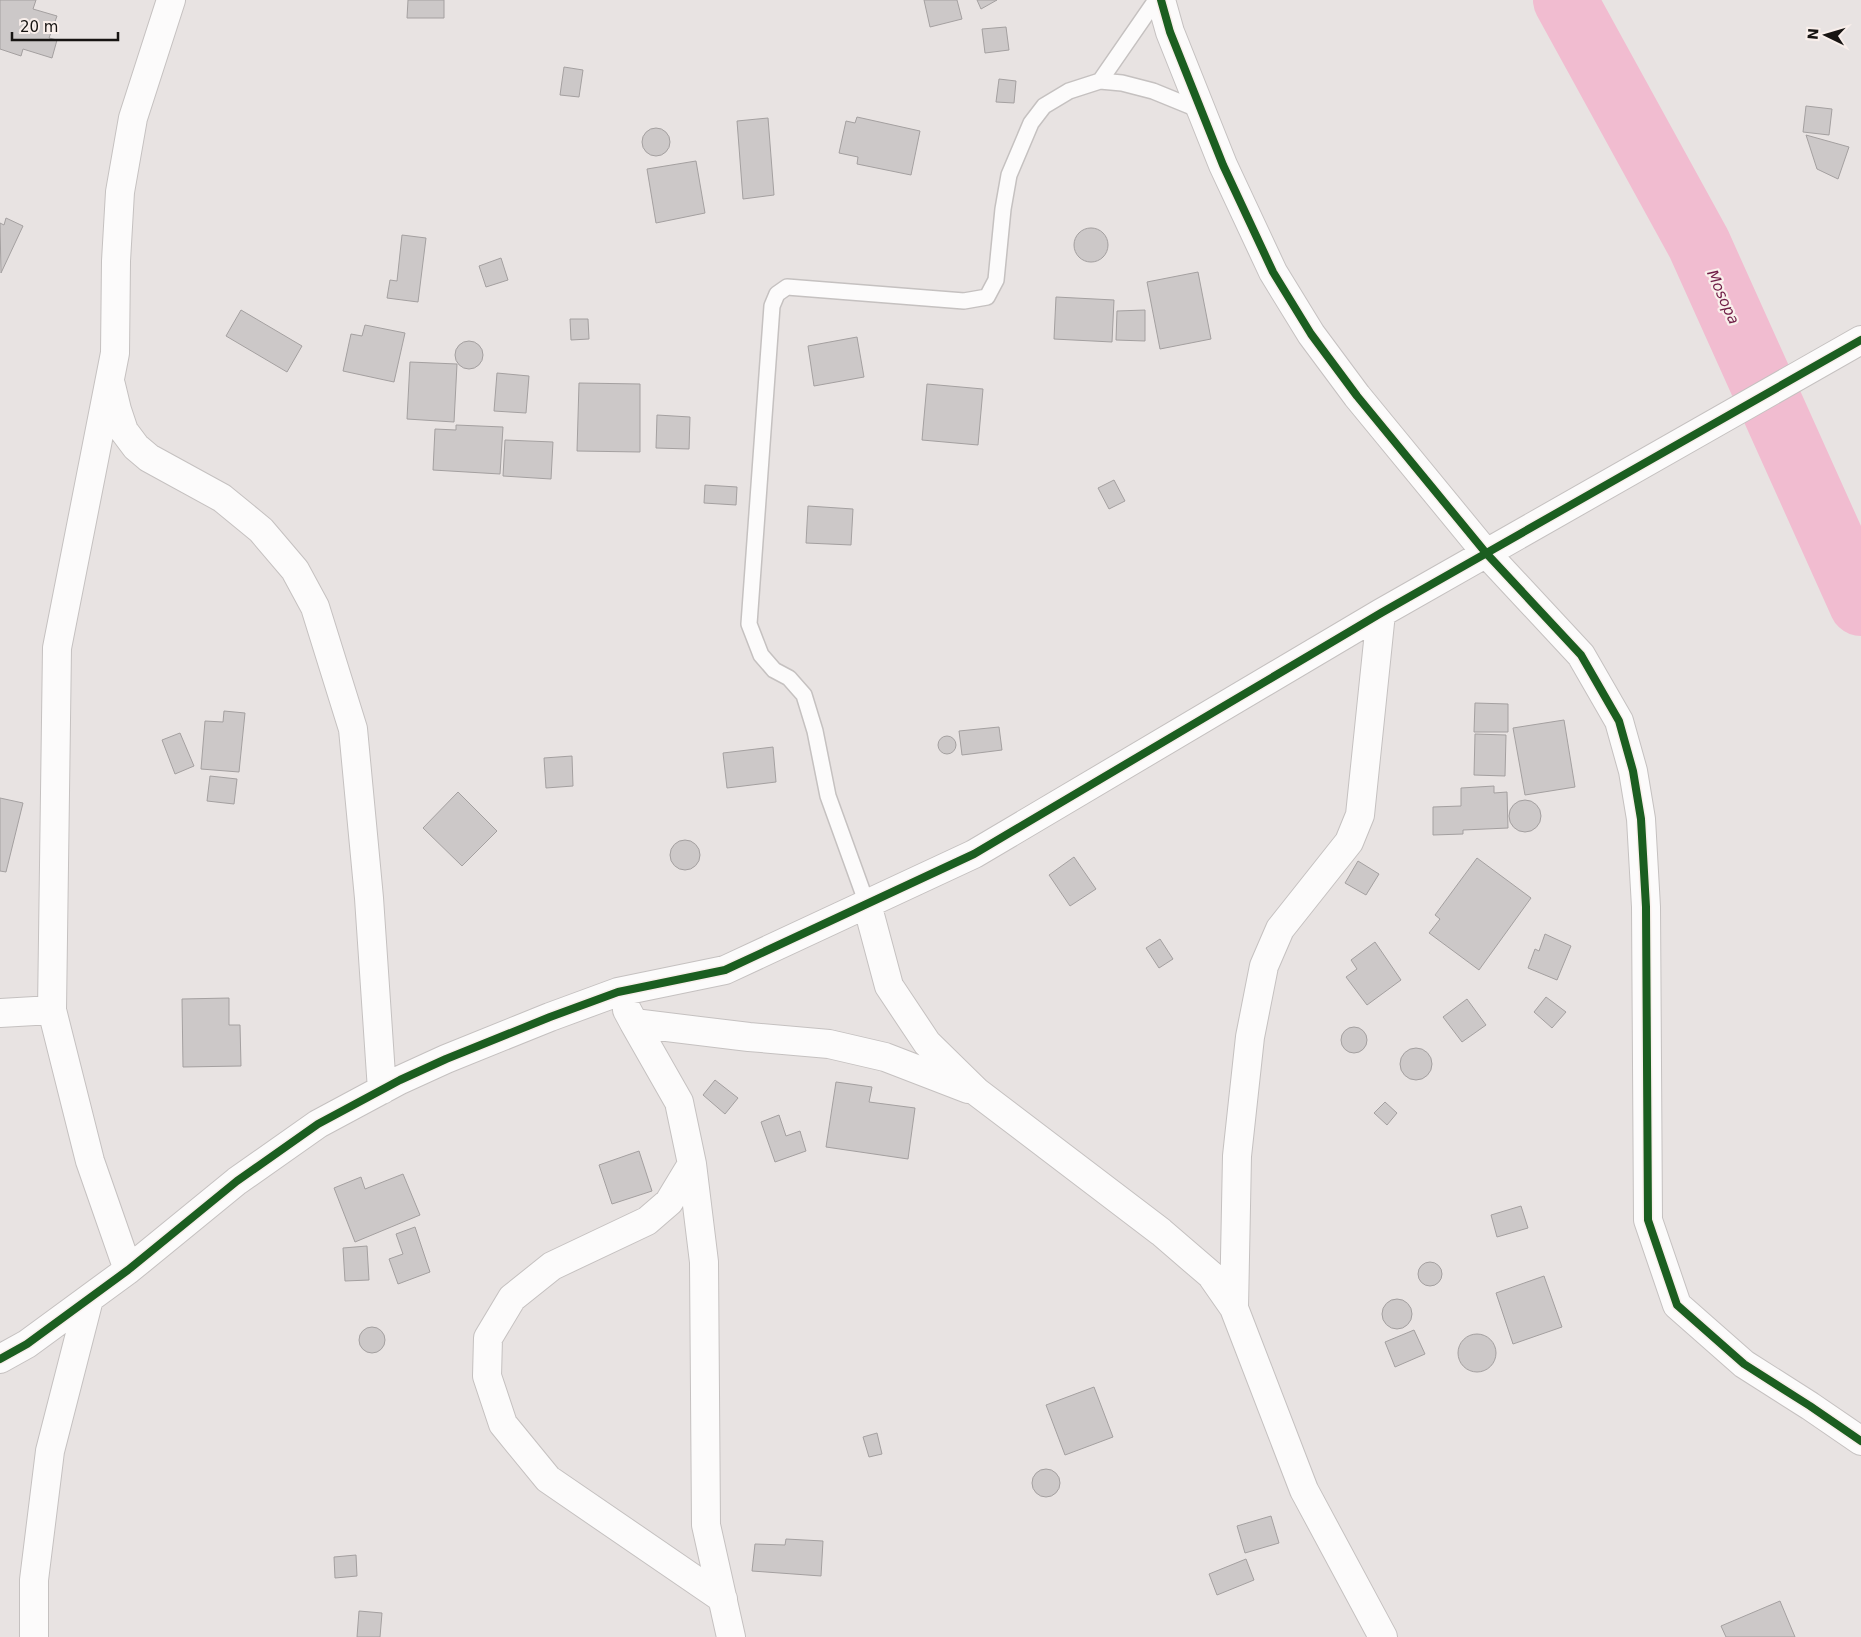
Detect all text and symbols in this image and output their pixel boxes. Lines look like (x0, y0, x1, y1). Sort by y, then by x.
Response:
scale bar (12, 10, 119, 42)
north arrow (1801, 10, 1851, 60)
text: 20 m (20, 18, 58, 36)
text: N (1805, 27, 1822, 40)
water label: Mosopa (1703, 267, 1743, 327)

